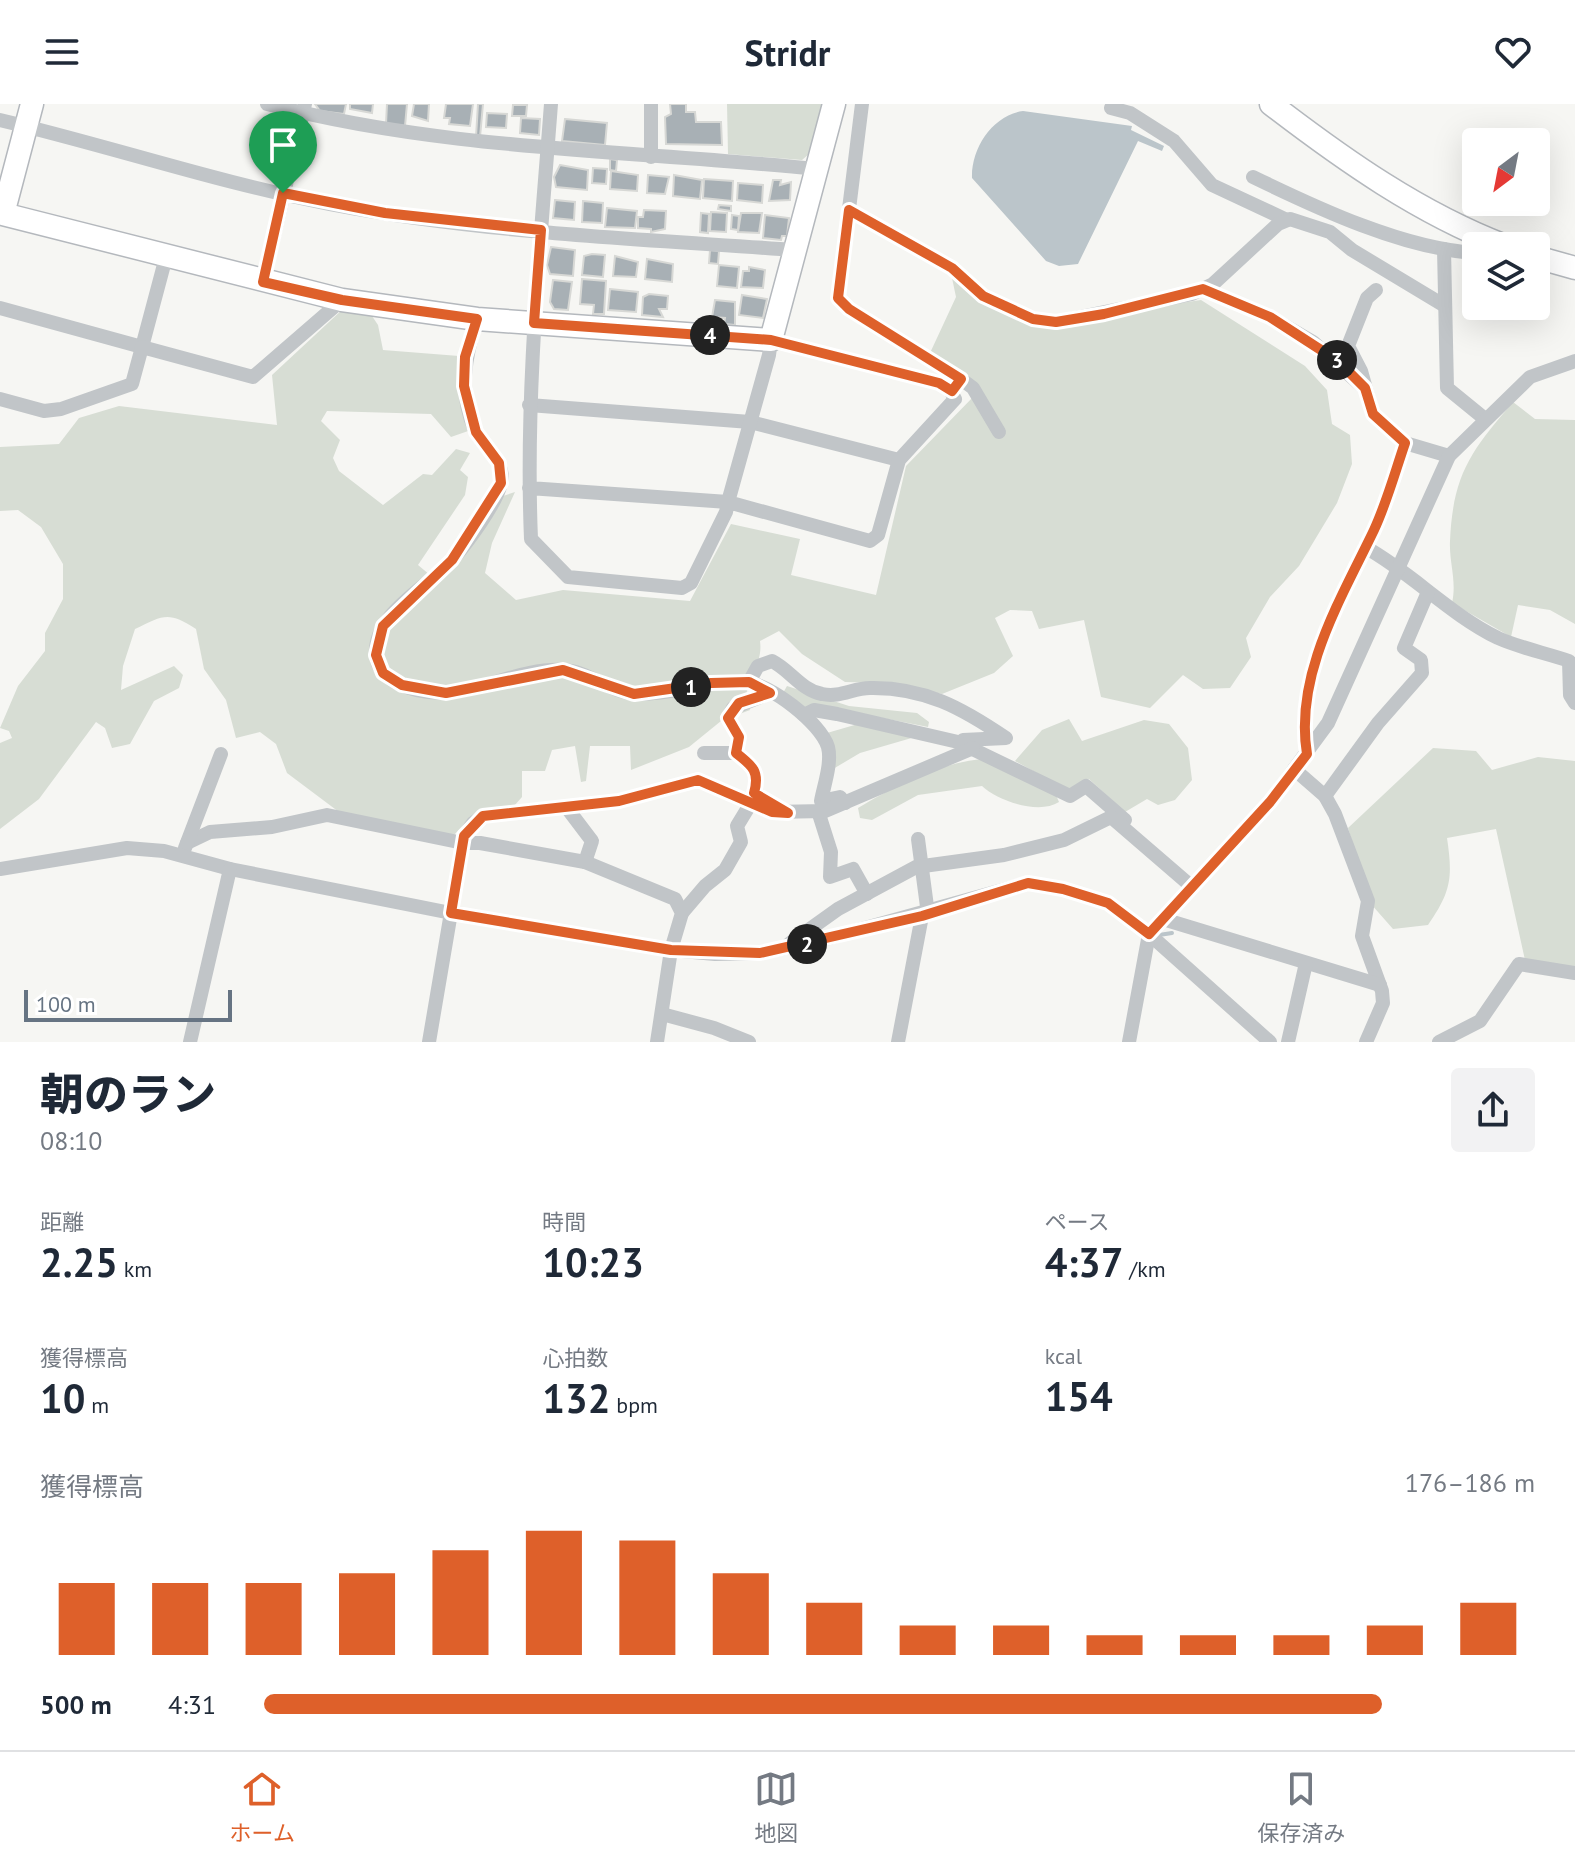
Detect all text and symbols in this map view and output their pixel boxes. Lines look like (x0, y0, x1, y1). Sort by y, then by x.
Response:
text: Stridr (744, 29, 831, 76)
icon: menu (40, 30, 84, 74)
icon: heart (1491, 30, 1535, 74)
pin (249, 111, 317, 193)
icon: arrive (261, 123, 305, 167)
north arrow (1462, 128, 1550, 216)
map controls (1462, 128, 1550, 320)
button: layers (1462, 232, 1550, 320)
pin: 4 (690, 315, 730, 355)
text: 4 (704, 321, 716, 349)
pin: 3 (1317, 340, 1357, 380)
text: 3 (1331, 346, 1343, 374)
pin: 1 (671, 667, 711, 707)
text: 1 (685, 673, 697, 701)
pin: 2 (787, 924, 827, 964)
text: 2 (801, 930, 813, 958)
scale bar (24, 986, 232, 1022)
text: 100 m (36, 990, 96, 1018)
text: 朝のラン (40, 1065, 216, 1122)
button: share (1451, 1068, 1535, 1152)
text: 08:10 (40, 1124, 102, 1157)
text: 距離 (40, 1208, 84, 1236)
text: 時間 (542, 1208, 586, 1236)
text: ペース (1045, 1208, 1110, 1236)
text: 2.25 (40, 1236, 118, 1288)
text: 10:23 (542, 1236, 644, 1288)
text: 4:37 (1045, 1236, 1123, 1288)
text: km (118, 1255, 152, 1283)
text: /km (1123, 1255, 1166, 1283)
text: kcal (1045, 1342, 1082, 1370)
text: 獲得標高 (40, 1344, 128, 1372)
text: 心拍数 (542, 1344, 608, 1372)
text: 154 (1045, 1370, 1113, 1422)
text: 10 (40, 1372, 85, 1424)
text: 132 (542, 1372, 610, 1424)
text: m (85, 1391, 109, 1419)
text: bpm (610, 1391, 658, 1419)
text: 176–186 m (1405, 1466, 1535, 1499)
text: 獲得標高 (40, 1470, 144, 1503)
text: 500 m (40, 1688, 112, 1721)
text: 4:31 (168, 1688, 216, 1721)
tab: ホーム (230, 1767, 295, 1847)
tab: 地図 (754, 1767, 798, 1847)
tab: 保存済み (1257, 1767, 1345, 1847)

